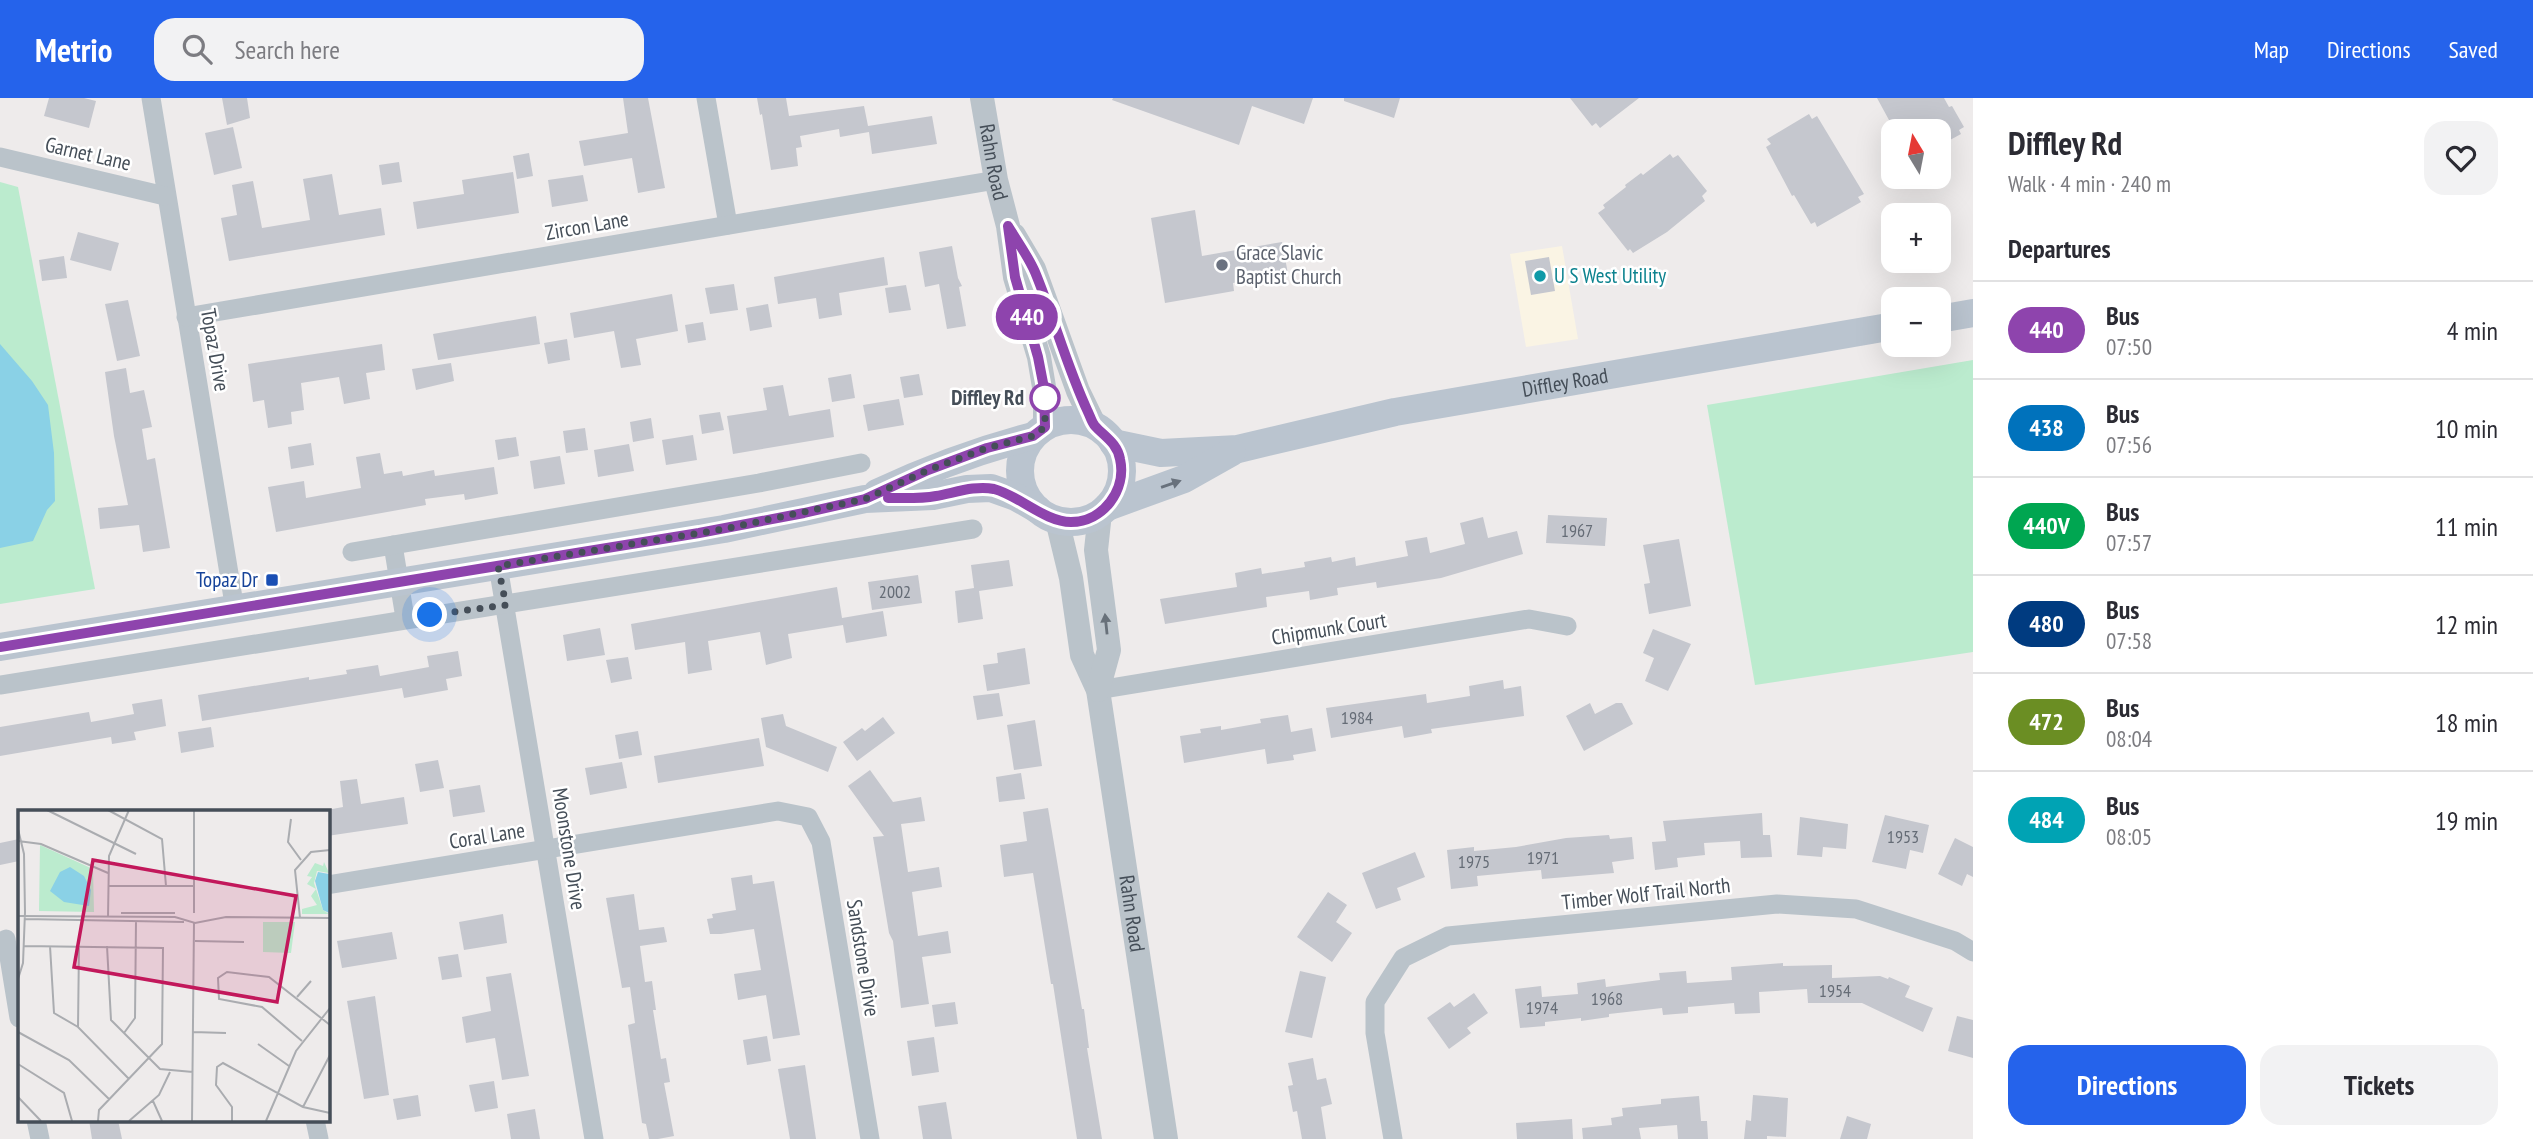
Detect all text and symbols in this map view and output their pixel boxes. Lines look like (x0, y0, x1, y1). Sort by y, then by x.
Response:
search box (154, 18, 644, 81)
text: Metrio (35, 28, 112, 71)
icon: search (178, 30, 216, 68)
text: Search here (234, 33, 340, 66)
text: Map (2254, 34, 2289, 65)
text: Directions (2327, 34, 2411, 65)
text: Saved (2449, 34, 2498, 65)
north arrow (1881, 119, 1951, 189)
map controls (1881, 119, 1951, 357)
text: Diffley Rd (2008, 121, 2122, 164)
button: heart (2424, 121, 2498, 195)
street label: Rahn Road (974, 122, 1015, 203)
street label: Garnet Lane (43, 131, 134, 176)
text: Walk · 4 min · 240 m (2008, 169, 2171, 198)
button: + (1881, 203, 1951, 273)
street label: Zircon Lane (543, 205, 631, 246)
text: Departures (2008, 232, 2111, 265)
place label: Grace Slavic Baptist Church (1236, 239, 1342, 290)
marker: Grace Slavic Baptist Church (1214, 257, 1230, 273)
place label: U S West Utility (1554, 262, 1666, 289)
marker: U S West Utility (1532, 268, 1548, 284)
button: − (1881, 287, 1951, 357)
line badge: 440 (987, 294, 1067, 340)
text: Bus (2106, 299, 2139, 332)
text: 440 (1010, 301, 1044, 332)
street label: Topaz Drive (195, 306, 236, 393)
text: 440 (2029, 314, 2064, 345)
text: 4 min (2447, 314, 2498, 347)
text: 07:50 (2106, 332, 2152, 361)
street label: Diffley Road (1520, 362, 1610, 403)
marker: Diffley Rd (1030, 383, 1060, 413)
place label: Diffley Rd (951, 384, 1024, 411)
text: Bus (2106, 397, 2139, 430)
text: 438 (2029, 412, 2064, 443)
text: 10 min (2435, 412, 2498, 445)
text: 07:56 (2106, 430, 2152, 459)
one-way arrow (1160, 478, 1181, 489)
text: Bus (2106, 495, 2139, 528)
text: 440V (2023, 510, 2070, 541)
text: 11 min (2435, 510, 2498, 543)
house number: 1967 (1561, 519, 1593, 542)
text: 07:57 (2106, 528, 2152, 557)
place label: Topaz Dr (196, 566, 258, 593)
marker: Topaz Dr (264, 572, 280, 588)
house number: 2002 (879, 580, 911, 603)
text: Bus (2106, 593, 2139, 626)
your location (412, 597, 447, 632)
street label: Chipmunk Court (1270, 606, 1388, 651)
text: 480 (2029, 608, 2064, 639)
text: 12 min (2435, 608, 2498, 641)
one-way arrow (1101, 612, 1112, 634)
text: 07:58 (2106, 626, 2152, 655)
text: Bus (2106, 691, 2139, 724)
house number: 1984 (1341, 706, 1373, 729)
text: 472 (2029, 706, 2064, 737)
text: 18 min (2435, 706, 2498, 739)
text: 08:04 (2106, 724, 2152, 753)
street label: Moonstone Drive (547, 786, 592, 912)
text: Bus (2106, 789, 2139, 822)
text: 484 (2029, 804, 2064, 835)
text: 19 min (2435, 804, 2498, 837)
inset map (18, 810, 329, 1122)
street label: Coral Lane (447, 816, 527, 855)
text: 08:05 (2106, 822, 2152, 851)
house number: 1953 (1887, 825, 1919, 848)
house number: 1971 (1527, 846, 1559, 869)
house number: 1975 (1458, 850, 1490, 873)
street label: Timber Wolf Trail North (1560, 871, 1731, 916)
street label: Rahn Road (1113, 873, 1151, 954)
street label: Sandstone Drive (841, 898, 886, 1018)
house number: 1954 (1819, 979, 1851, 1002)
house number: 1968 (1591, 987, 1623, 1010)
house number: 1974 (1526, 996, 1558, 1019)
button: Directions (2008, 1045, 2246, 1125)
button: Tickets (2260, 1045, 2498, 1125)

